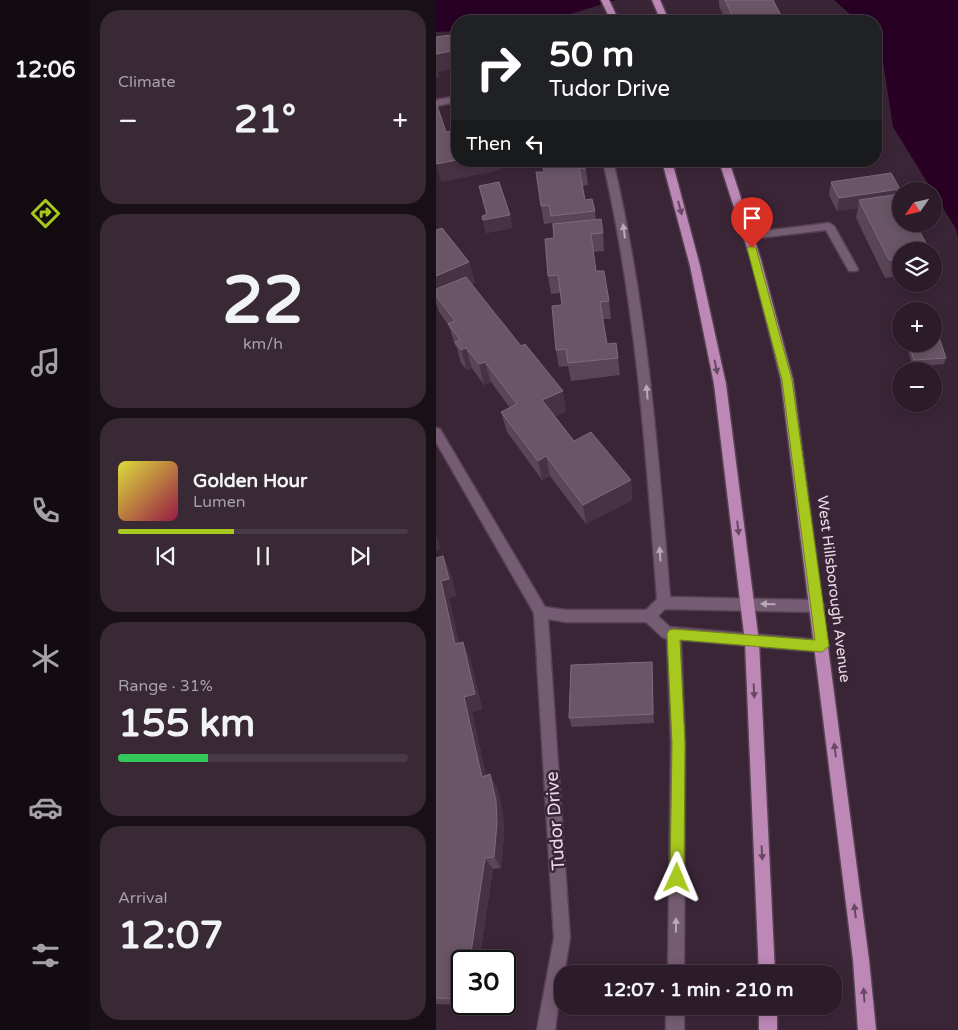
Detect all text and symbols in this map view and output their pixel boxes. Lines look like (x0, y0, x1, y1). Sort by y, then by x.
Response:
text: 50 m (549, 34, 634, 76)
icon: right (466, 35, 531, 100)
text: 12:06 (15, 57, 75, 83)
text: Climate (118, 72, 176, 92)
text: Tudor Drive (549, 76, 670, 102)
text: 21° (234, 97, 296, 143)
text: − (118, 104, 138, 138)
text: + (392, 104, 408, 138)
icon: left (521, 130, 549, 158)
text: Then (466, 133, 511, 155)
north arrow (892, 182, 942, 232)
map controls (892, 182, 942, 412)
icon: directions (28, 196, 63, 231)
pin (731, 197, 773, 248)
one-way arrow (676, 201, 684, 216)
icon: arrive (738, 204, 766, 232)
one-way arrow (620, 223, 628, 239)
button: layers (892, 242, 942, 292)
text: 22 (222, 262, 304, 341)
button: + (892, 302, 942, 352)
text: km/h (243, 334, 283, 354)
icon: music (28, 345, 63, 380)
one-way arrow (712, 359, 720, 374)
button: − (892, 362, 942, 412)
one-way arrow (643, 384, 651, 400)
text: Golden Hour (193, 470, 307, 492)
text: Lumen (193, 492, 245, 512)
icon: phone (28, 493, 63, 528)
street label: West Hillsborough Avenue (814, 495, 854, 683)
one-way arrow (734, 520, 742, 536)
icon: previous (152, 542, 180, 570)
icon: pause (249, 542, 277, 570)
icon: next (346, 542, 374, 570)
one-way arrow (655, 546, 663, 562)
one-way arrow (760, 600, 776, 608)
icon: climate (28, 641, 63, 676)
text: Range · 31% (118, 676, 213, 696)
one-way arrow (751, 683, 759, 699)
text: 155 km (118, 701, 255, 747)
one-way arrow (831, 742, 839, 758)
street label: Tudor Drive (541, 771, 569, 871)
icon: car (28, 790, 63, 825)
one-way arrow (759, 845, 767, 861)
position arrow (650, 851, 702, 903)
text: Arrival (118, 888, 167, 908)
one-way arrow (851, 903, 859, 919)
text: 12:07 (118, 913, 223, 959)
one-way arrow (672, 917, 680, 933)
icon: filters (28, 938, 63, 973)
speed limit sign: 30 (451, 950, 516, 1015)
text: 12:07 · 1 min · 210 m (602, 979, 794, 1001)
one-way arrow (860, 987, 868, 1003)

